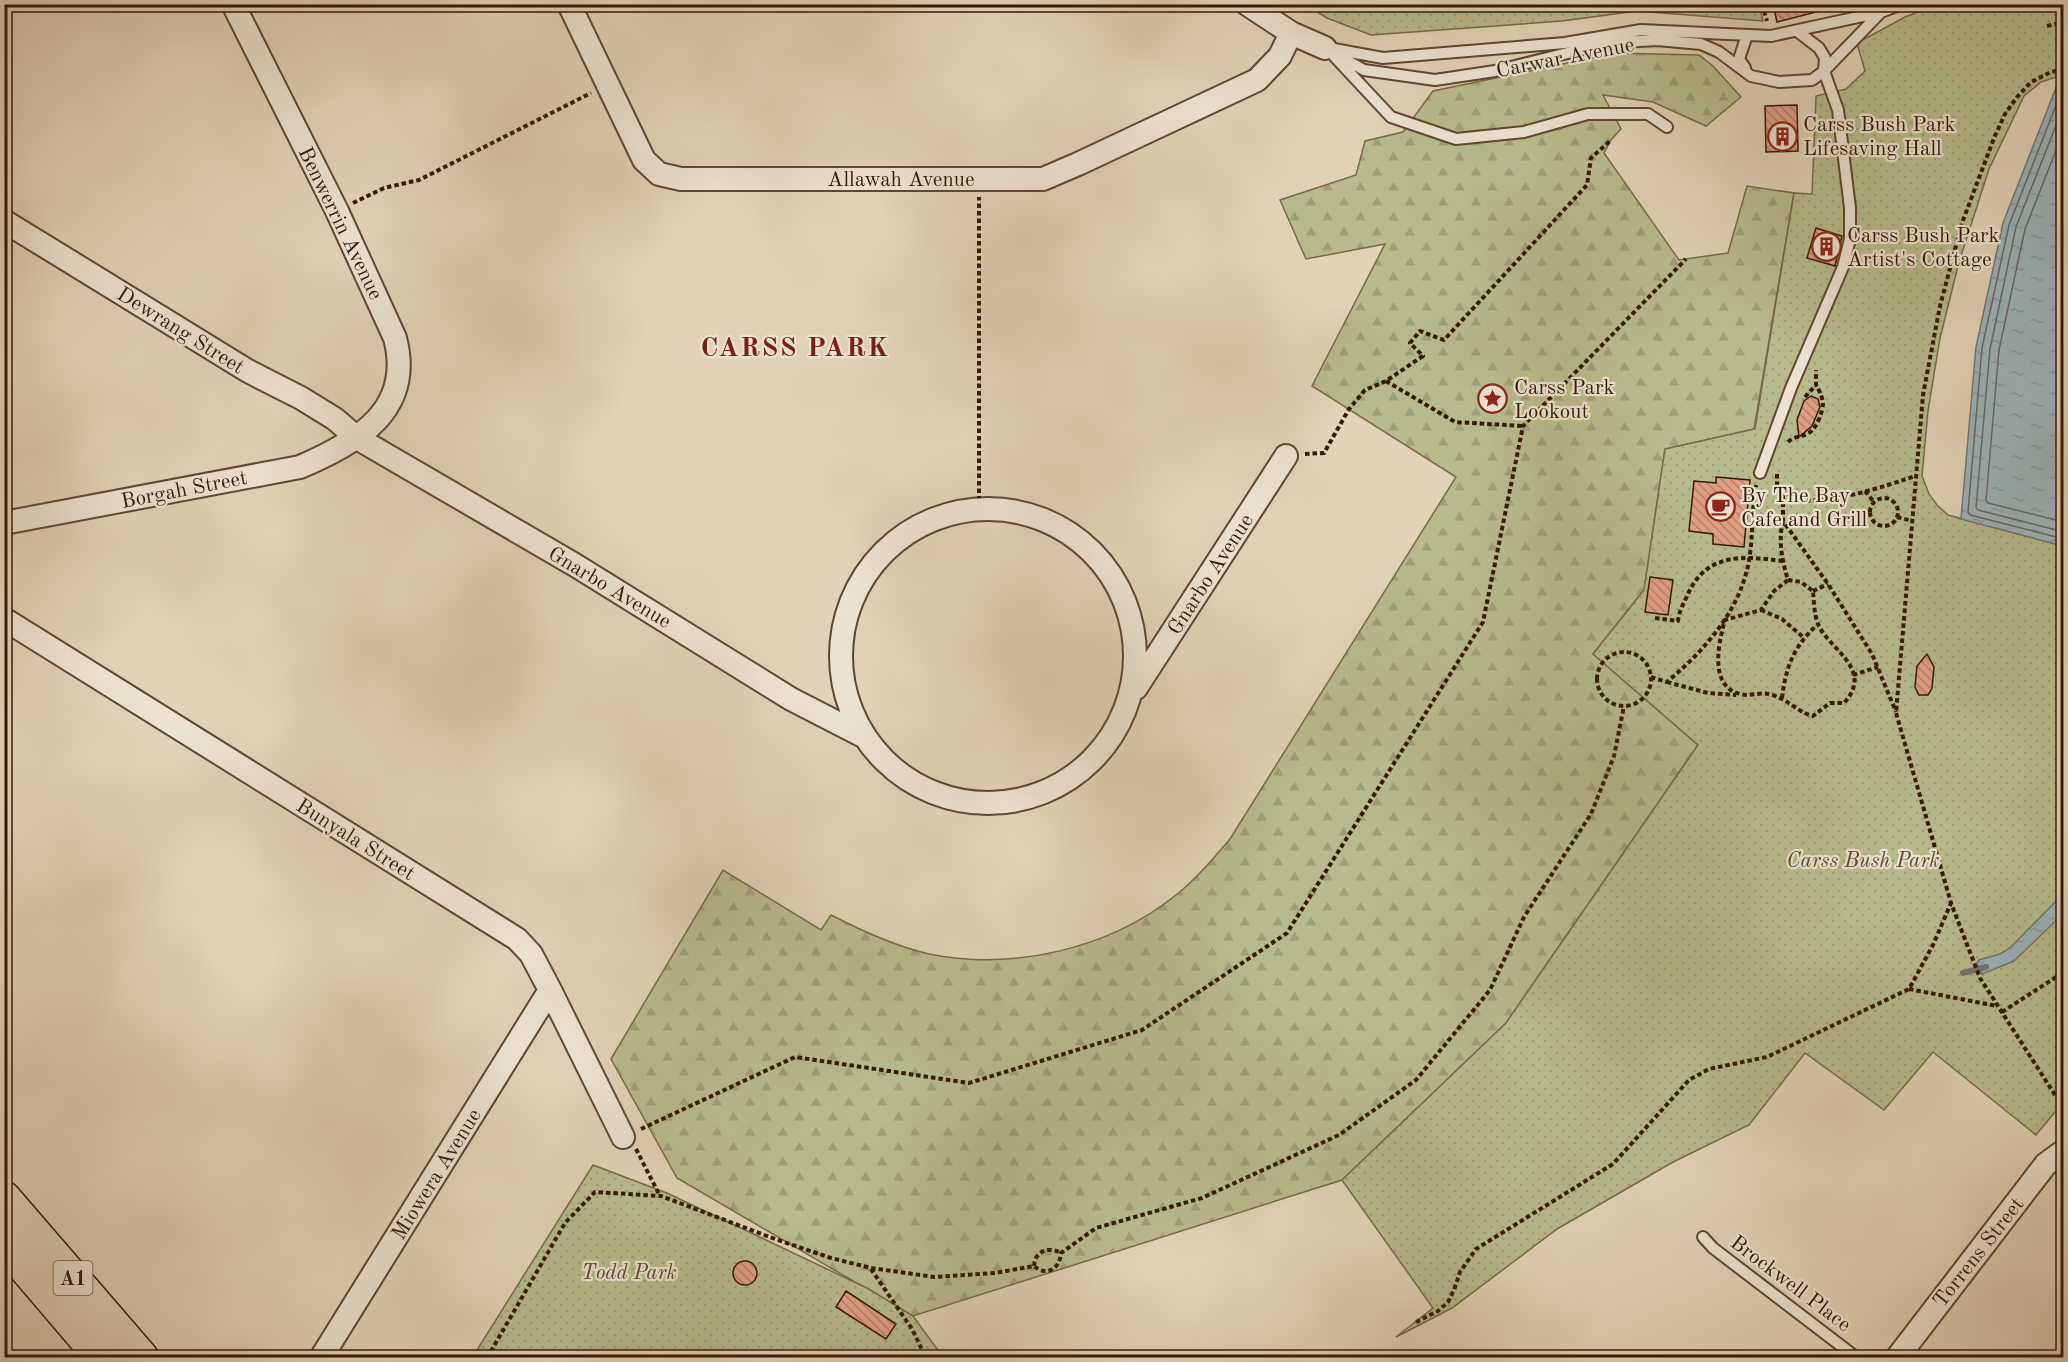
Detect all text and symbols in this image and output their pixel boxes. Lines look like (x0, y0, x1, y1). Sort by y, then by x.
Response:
street label: Carwar Avenue (1494, 35, 1636, 82)
place label: Carss Bush Park Lifesaving Hall (1803, 115, 1956, 160)
building icon: Carss Bush Park Lifesaving Hall (1766, 120, 1798, 152)
street label: Benwerrin Avenue (294, 144, 386, 303)
street label: Allawah Avenue (827, 170, 975, 191)
place label: Carss Bush Park Artist's Cottage (1847, 226, 2000, 271)
building icon: Carss Bush Park Artist's Cottage (1810, 231, 1842, 263)
street label: Dewrang Street (113, 284, 247, 379)
district label: CARSS PARK (701, 335, 889, 362)
place label: Carss Park Lookout (1514, 378, 1615, 423)
place icon: Carss Park Lookout (1477, 383, 1509, 415)
street label: Borgah Street (119, 468, 249, 513)
place label: By The Bay Cafe and Grill (1741, 486, 1868, 531)
cafe icon: By The Bay Cafe and Grill (1704, 491, 1736, 523)
street label: Gnarbo Avenue (1165, 511, 1258, 639)
street label: Gnarbo Avenue (544, 543, 674, 633)
street label: Bunyala Street (292, 795, 418, 885)
park label: Carss Bush Park (1786, 851, 1940, 872)
street label: Miowera Avenue (389, 1106, 486, 1244)
street label: Torrens Street (1930, 1194, 2028, 1312)
street label: Brockwell Place (1726, 1232, 1854, 1336)
road number: A1 (54, 1261, 92, 1295)
park label: Todd Park (581, 1263, 677, 1284)

